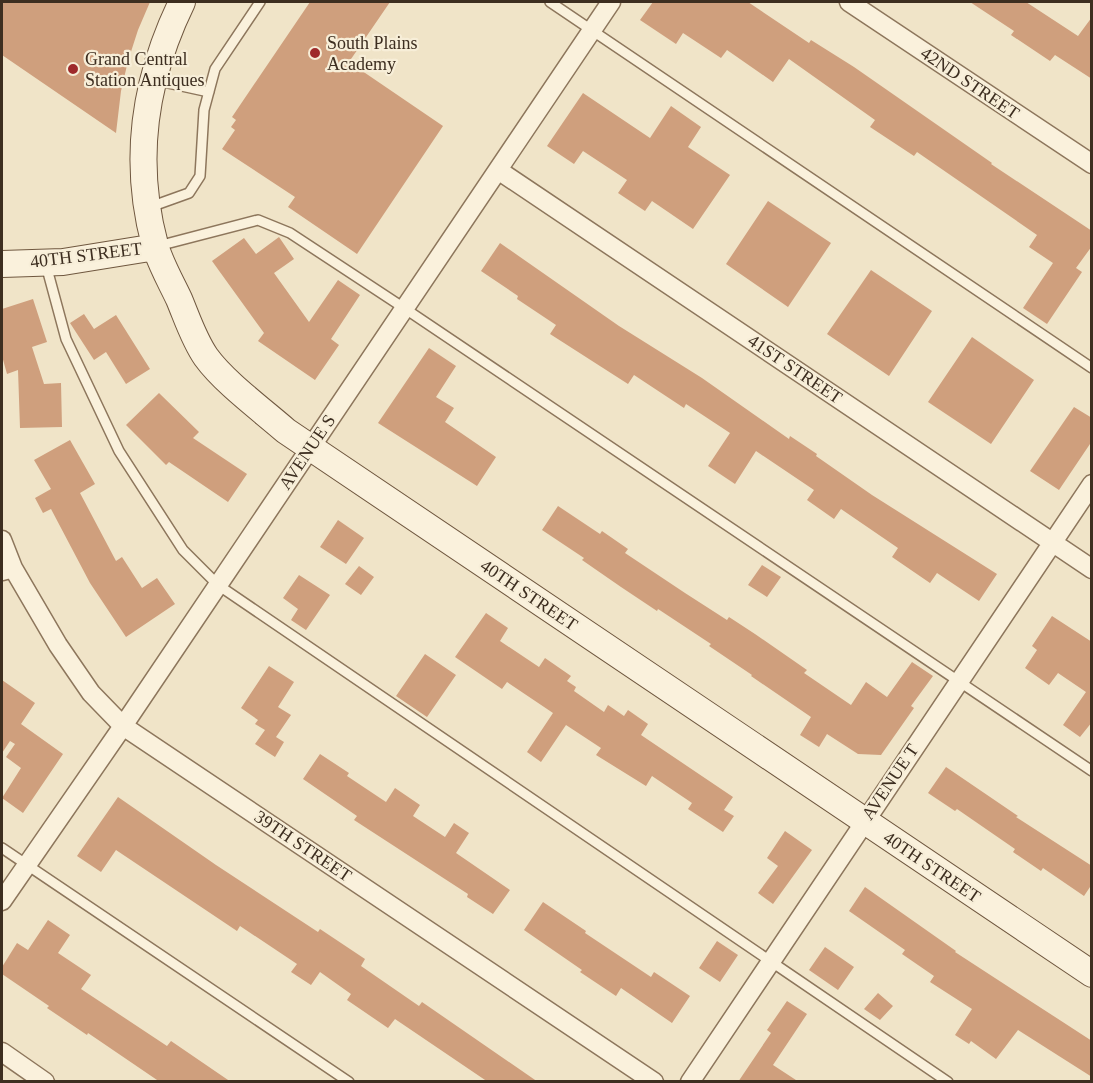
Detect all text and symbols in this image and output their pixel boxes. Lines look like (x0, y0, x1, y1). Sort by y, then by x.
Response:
place label: South Plains Academy (327, 33, 418, 74)
street label: 42ND STREET (917, 43, 1023, 123)
marker: South Plains Academy (308, 46, 322, 60)
place label: Grand Central Station Antiques (85, 49, 205, 90)
marker: Grand Central Station Antiques (66, 62, 80, 76)
street label: 40TH STREET (29, 238, 143, 272)
street label: 41ST STREET (744, 330, 846, 408)
street label: AVENUE S (275, 411, 339, 493)
street label: 40TH STREET (477, 555, 581, 635)
street label: AVENUE T (857, 740, 923, 824)
street label: 39TH STREET (251, 806, 355, 886)
street label: 40TH STREET (880, 827, 984, 907)

